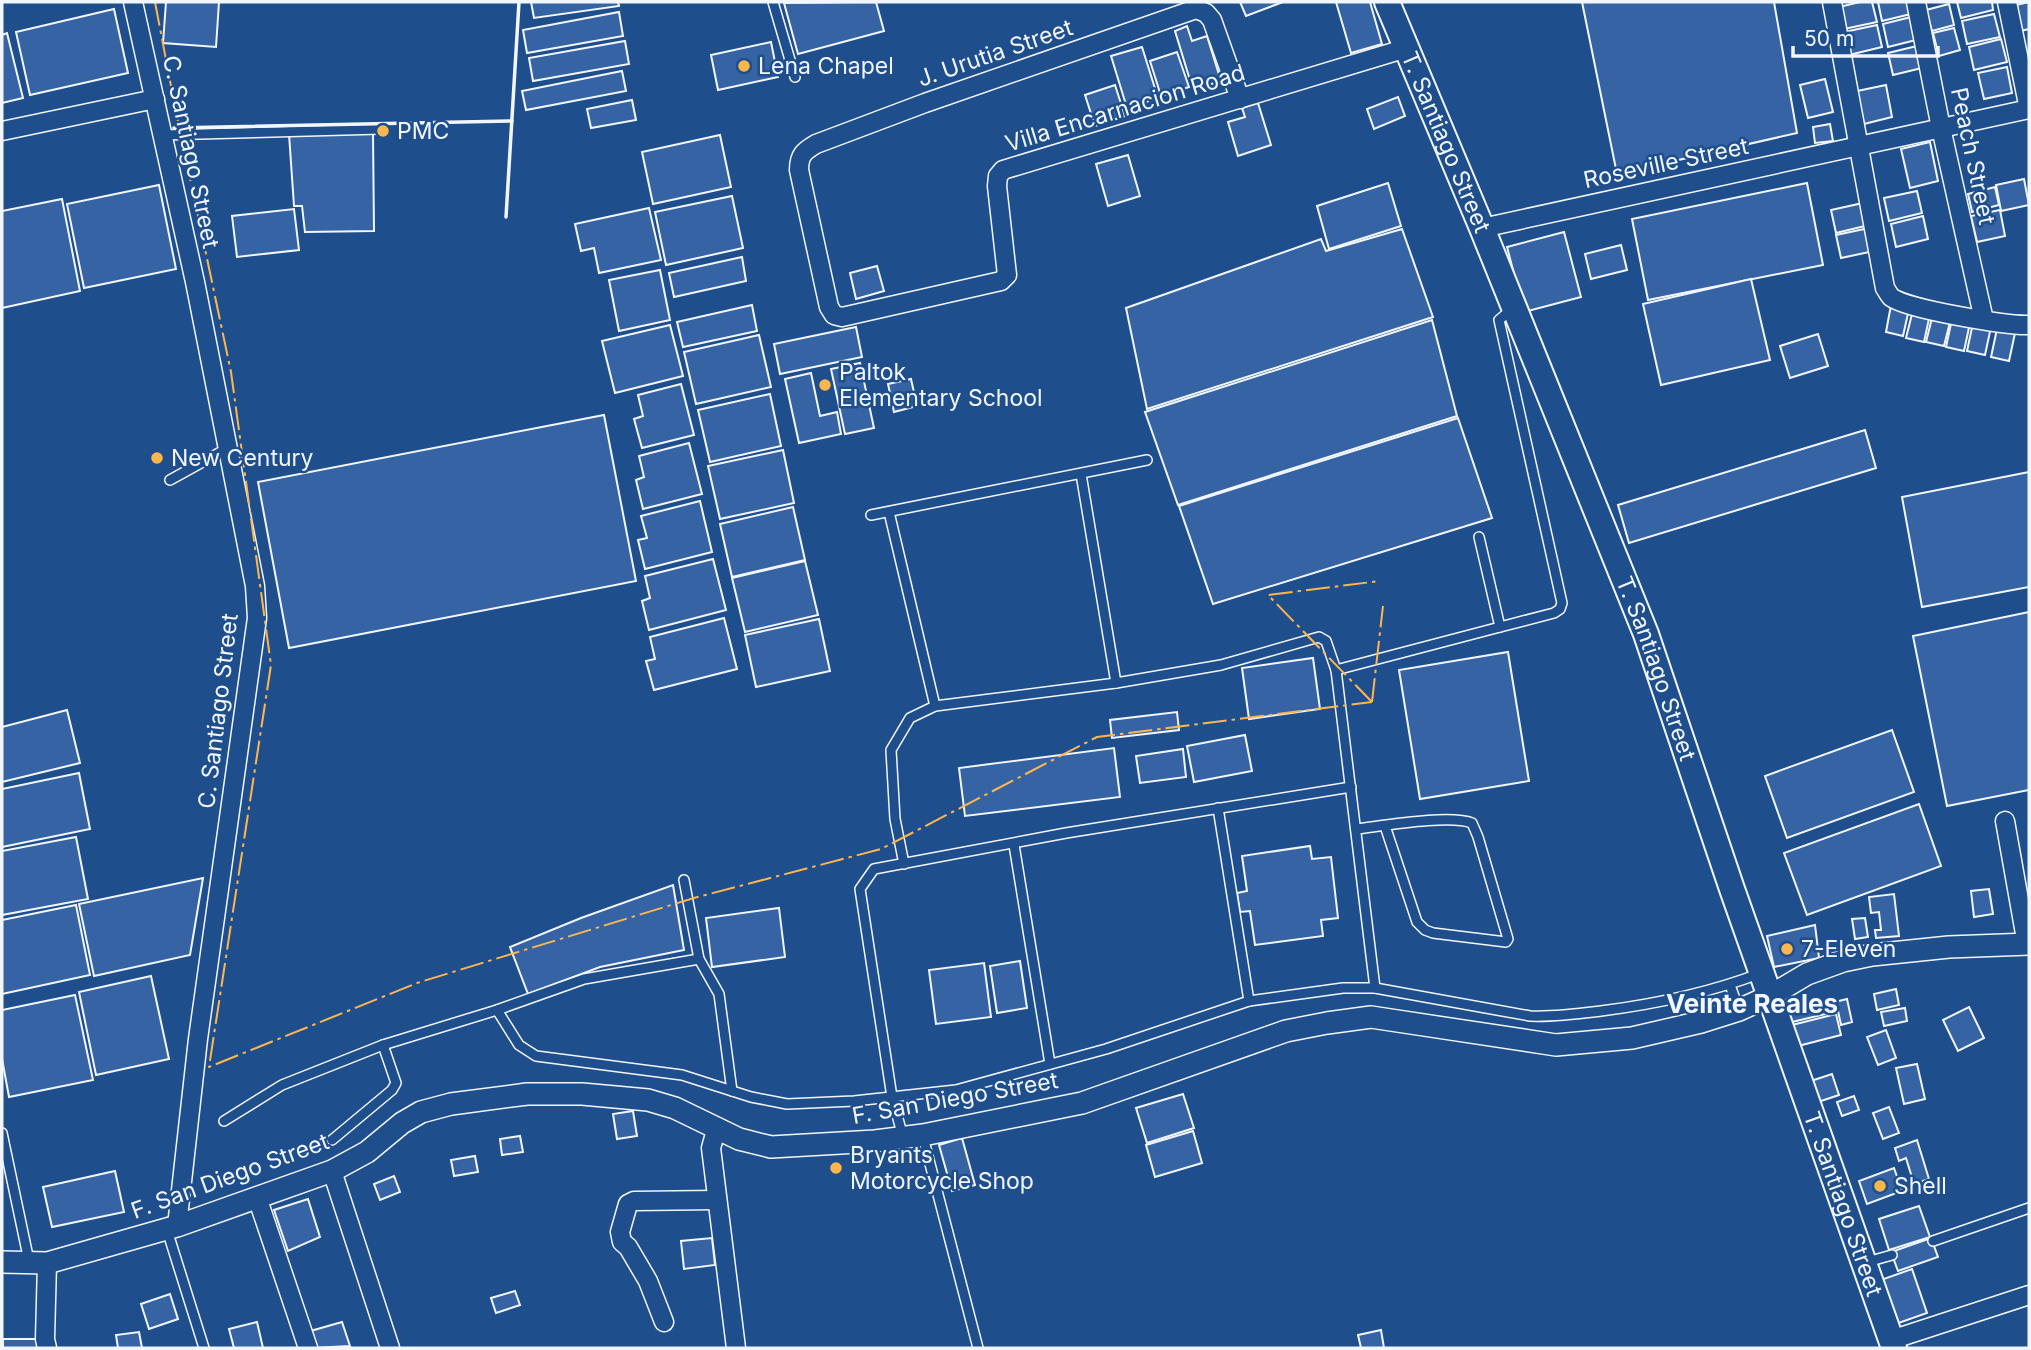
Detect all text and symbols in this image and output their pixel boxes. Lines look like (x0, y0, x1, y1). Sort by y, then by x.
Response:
street label: J. Urutia Street (914, 13, 1077, 93)
scale bar (1793, 14, 1938, 58)
text: 50 m (1804, 26, 1854, 51)
street label: T. Santiago Street (1395, 47, 1497, 237)
place label: Lena Chapel (758, 52, 894, 80)
street label: C. Santiago Street (157, 53, 225, 251)
marker: Lena Chapel (736, 58, 752, 74)
street label: Villa Encarnacion Road (1002, 58, 1248, 158)
street label: Peach Street (1945, 85, 2001, 227)
place label: PMC (397, 117, 449, 145)
marker: PMC (375, 123, 391, 139)
street label: Roseville Street (1581, 132, 1751, 194)
place label: Paltok Elementary School (839, 358, 1043, 412)
marker: Paltok Elementary School (817, 377, 833, 393)
place label: New Century (171, 444, 314, 472)
marker: New Century (149, 450, 165, 466)
street label: T. Santiago Street (1610, 572, 1702, 765)
street label: C. Santiago Street (192, 611, 244, 810)
place label: 7-Eleven (1801, 935, 1896, 963)
marker: 7-Eleven (1779, 941, 1795, 957)
district label: Veinte Reales (1666, 988, 1838, 1019)
street label: F. San Diego Street (850, 1066, 1061, 1130)
street label: T. Santiago Street (1798, 1108, 1889, 1300)
street label: F. San Diego Street (127, 1127, 333, 1225)
place label: Bryants Motorcycle Shop (850, 1141, 1034, 1195)
marker: Bryants Motorcycle Shop (828, 1160, 844, 1176)
place label: Shell (1894, 1172, 1947, 1200)
marker: Shell (1872, 1178, 1888, 1194)

